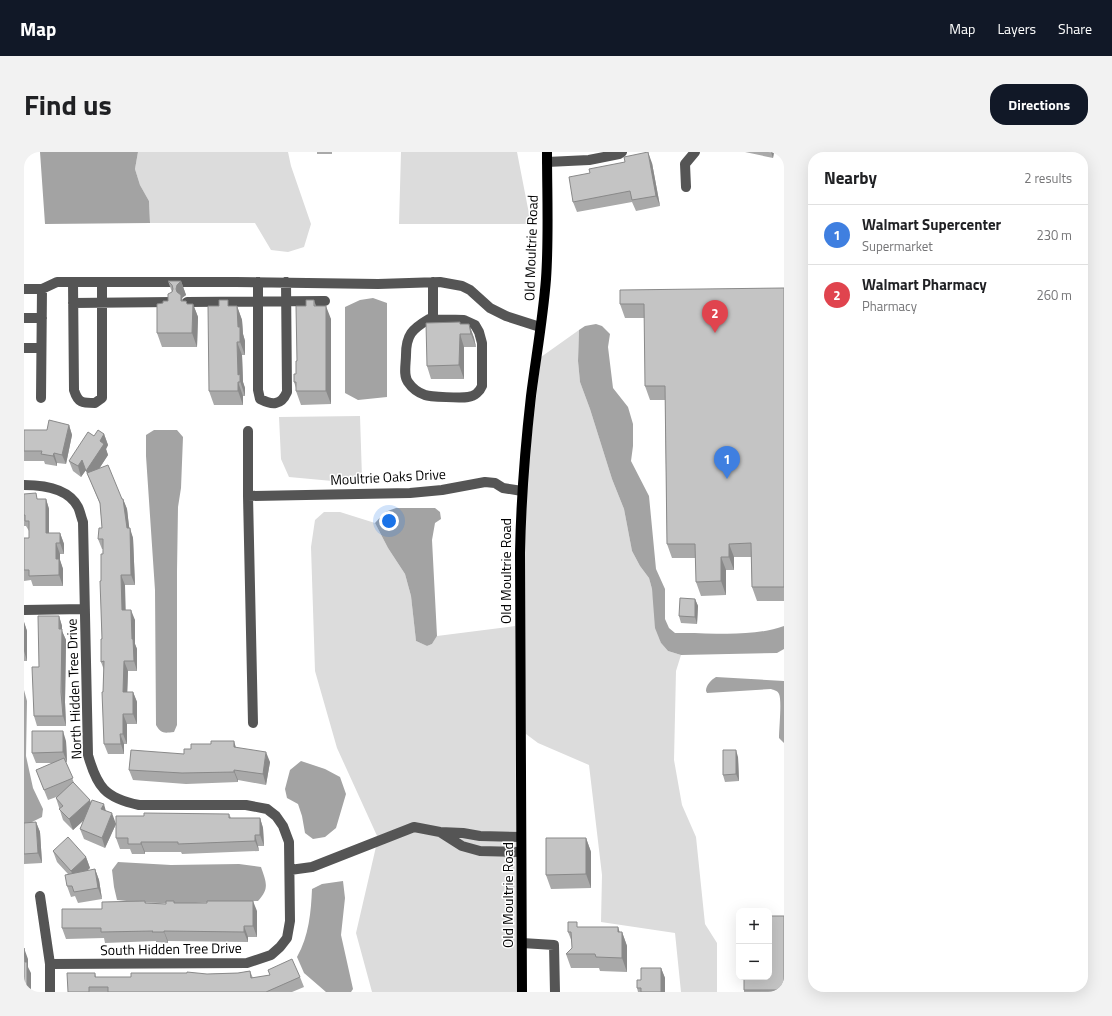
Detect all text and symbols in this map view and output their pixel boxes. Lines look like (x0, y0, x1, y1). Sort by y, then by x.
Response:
text: Map (20, 14, 56, 43)
text: Map (949, 18, 975, 39)
text: Layers (997, 18, 1036, 39)
text: Share (1058, 18, 1092, 39)
text: Find us (24, 83, 112, 126)
button: Directions (990, 84, 1088, 125)
text: Nearby (824, 165, 877, 191)
text: 2 results (1024, 168, 1072, 188)
street label: Old Moultrie Road (518, 195, 543, 301)
text: Walmart Supercenter (862, 213, 1001, 236)
text: 1 (833, 225, 841, 245)
text: 230 m (1036, 225, 1072, 245)
text: Supermarket (862, 236, 933, 256)
text: Walmart Pharmacy (862, 273, 987, 296)
text: 2 (833, 285, 841, 305)
text: 260 m (1036, 285, 1072, 305)
text: Pharmacy (862, 296, 917, 316)
pin: 2 (702, 300, 728, 333)
pin: 1 (714, 446, 740, 479)
street label: Moultrie Oaks Drive (330, 463, 446, 490)
your location (379, 511, 399, 531)
street label: Old Moultrie Road (495, 518, 516, 624)
street label: North Hidden Tree Drive (61, 618, 86, 760)
street label: Old Moultrie Road (497, 842, 518, 948)
map controls (736, 908, 772, 980)
button: + (736, 908, 772, 944)
street label: South Hidden Tree Drive (100, 937, 242, 960)
button: − (736, 944, 772, 980)

